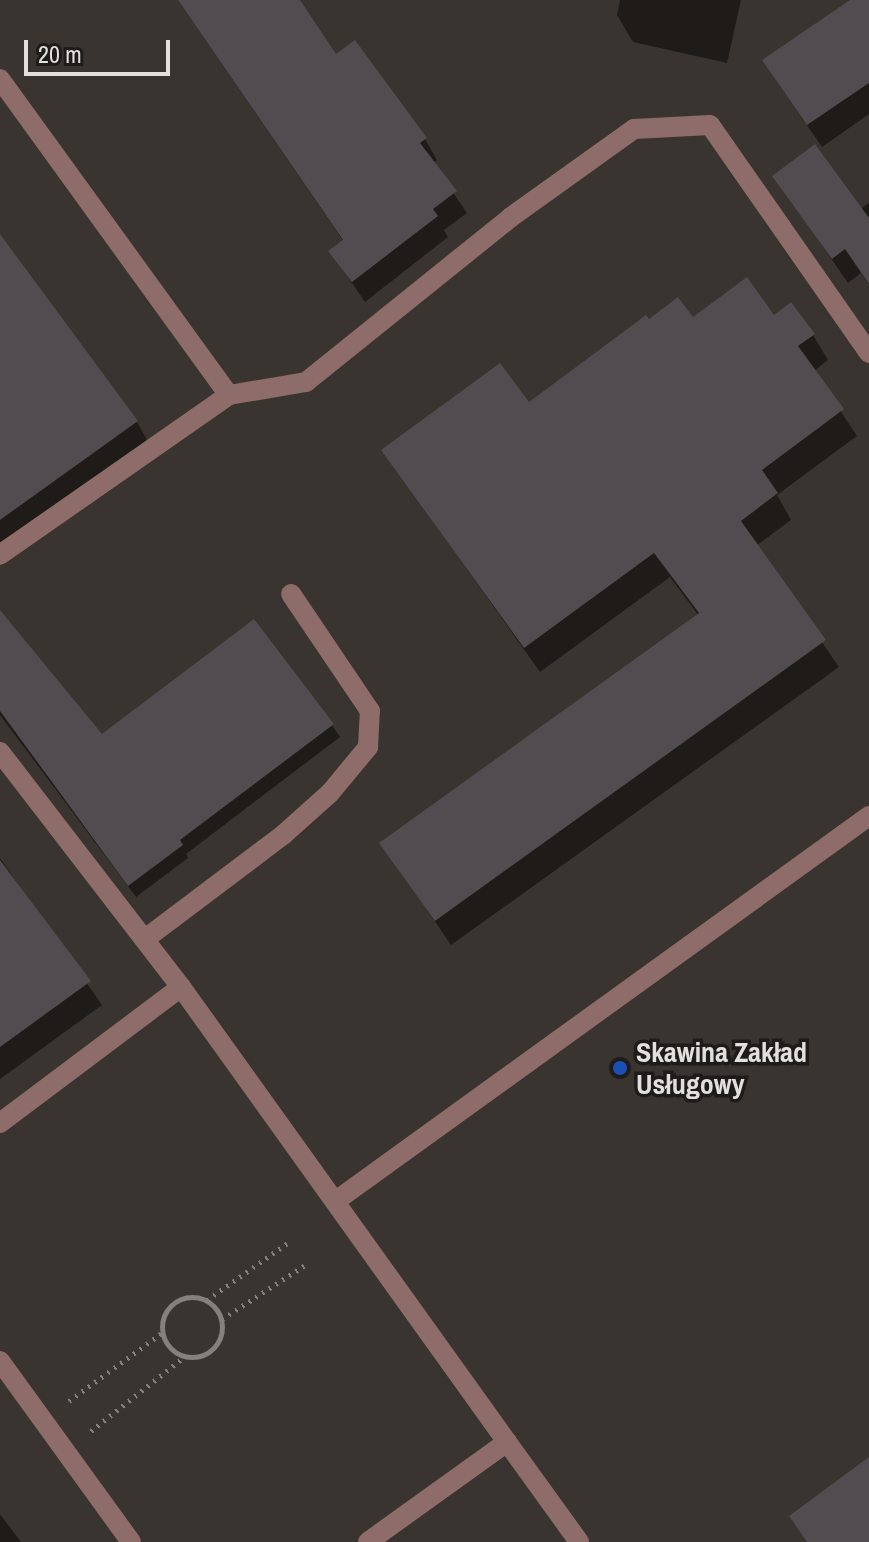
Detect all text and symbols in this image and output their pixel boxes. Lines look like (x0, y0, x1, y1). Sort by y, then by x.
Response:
scale bar (28, 24, 174, 74)
text: 20 m (38, 38, 82, 70)
place label: Skawina Zakład Usługowy (636, 1035, 807, 1101)
marker: Skawina Zakład Usługowy (611, 1059, 629, 1077)

